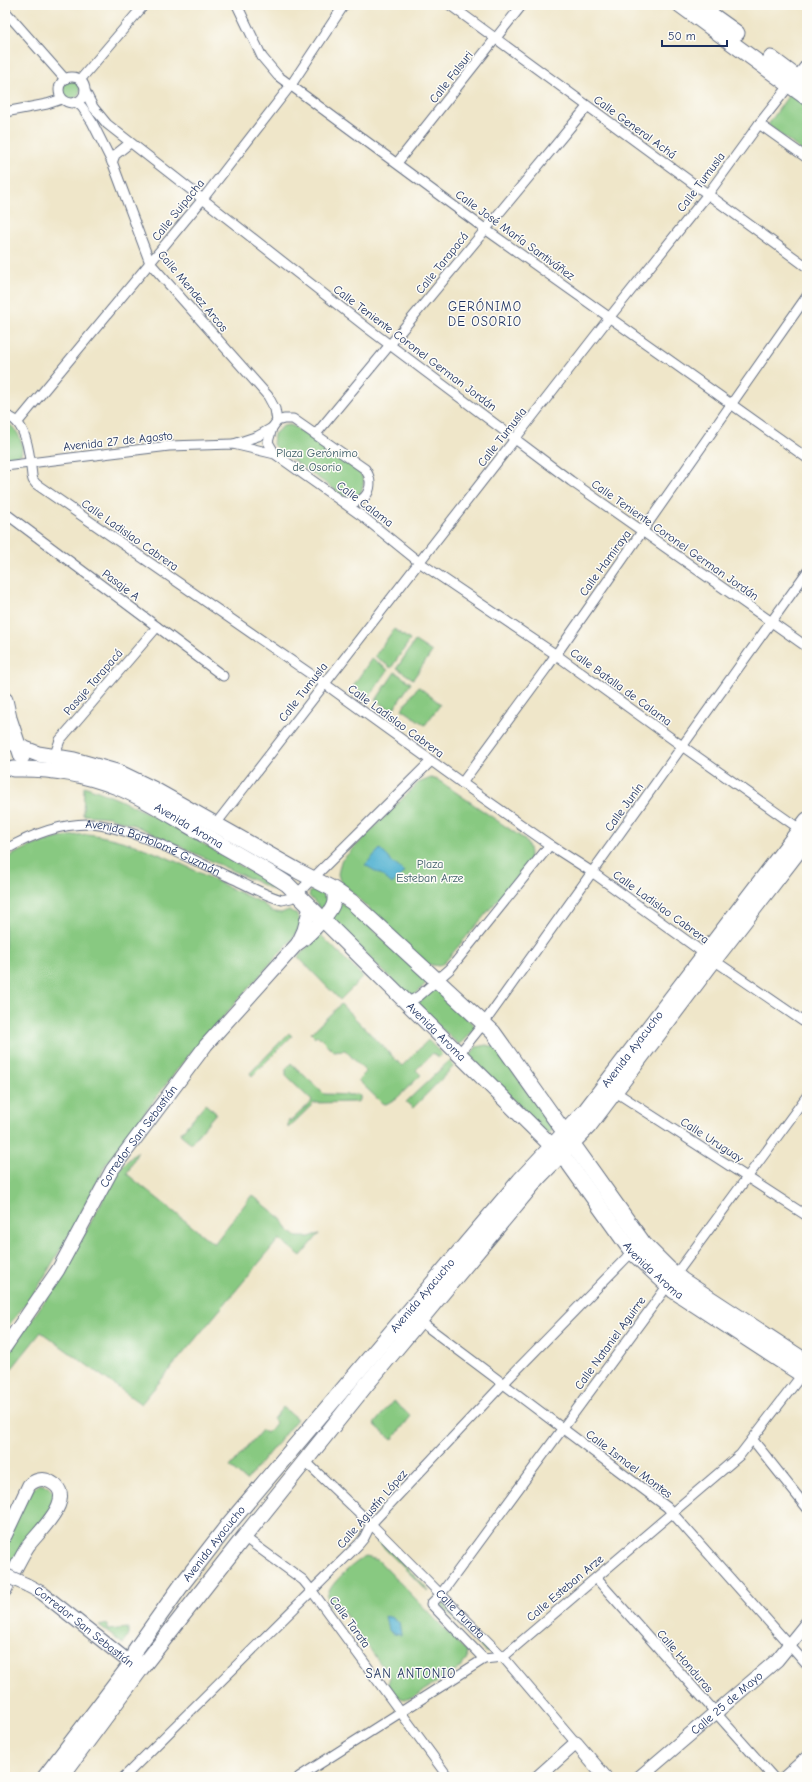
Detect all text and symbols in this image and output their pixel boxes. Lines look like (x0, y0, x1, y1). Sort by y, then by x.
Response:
scale bar (662, 22, 727, 48)
text: 50 m (668, 29, 696, 43)
street label: Calle Falsuri (426, 48, 476, 106)
street label: Calle General Achá (591, 92, 679, 162)
street label: Calle Tumusla (674, 149, 728, 215)
street label: Calle Suipacha (149, 176, 207, 244)
street label: Calle José María Santiváñez (453, 187, 578, 283)
street label: Calle Tarapacá (413, 229, 471, 297)
street label: Calle Mendez Arcos (155, 248, 231, 334)
street label: Calle Teniente Coronel German Jordán (331, 282, 499, 414)
district label: GERÓNIMO DE OSORIO (448, 298, 522, 329)
street label: Calle Tumusla (475, 405, 529, 469)
street label: Avenida 27 de Agosto (63, 428, 173, 454)
park label: Plaza Gerónimo de Osorio (276, 446, 358, 474)
street label: Calle Teniente Coronel German Jordán (589, 477, 761, 603)
street label: Calle Calama (334, 478, 396, 530)
street label: Calle Ladislao Cabrera (79, 496, 181, 574)
street label: Calle Hamiraya (576, 527, 634, 599)
street label: Pasaje A (99, 566, 143, 604)
street label: Calle Batalla de Calama (568, 645, 674, 729)
street label: Pasaje Tarapacá (60, 646, 126, 718)
street label: Calle Tumusla (276, 660, 330, 724)
street label: Calle Ladislao Cabrera (345, 681, 447, 761)
street label: Calle Junín (602, 780, 646, 834)
street label: Avenida Aroma (152, 800, 226, 852)
street label: Avenida Bartolomé Guzmán (85, 817, 222, 879)
park label: Plaza Esteban Arze (396, 857, 464, 885)
street label: Calle Ladislao Cabrera (610, 867, 712, 947)
street label: Avenida Aroma (404, 999, 469, 1064)
street label: Avenida Ayacucho (599, 1008, 666, 1090)
street label: Corredor San Sebastián (97, 1082, 180, 1190)
street label: Calle Uruguay (678, 1115, 747, 1166)
street label: Avenida Aroma (620, 1239, 686, 1302)
street label: Avenida Ayacucho (387, 1256, 458, 1335)
street label: Calle Nataniel Aguirre (572, 1294, 648, 1392)
street label: Calle Ismael Montes (583, 1427, 675, 1501)
street label: Calle Agustín López (334, 1466, 411, 1551)
street label: Avenida Ayacucho (180, 1503, 248, 1584)
street label: Calle Esteban Arze (524, 1552, 606, 1624)
street label: Corredor San Sebastián (32, 1583, 137, 1670)
street label: Calle Punata (433, 1586, 488, 1642)
street label: Calle Tarata (327, 1594, 373, 1650)
street label: Calle Honduras (654, 1627, 716, 1695)
district label: SAN ANTONIO (366, 1666, 456, 1681)
street label: Calle 25 de Mayo (688, 1668, 765, 1737)

